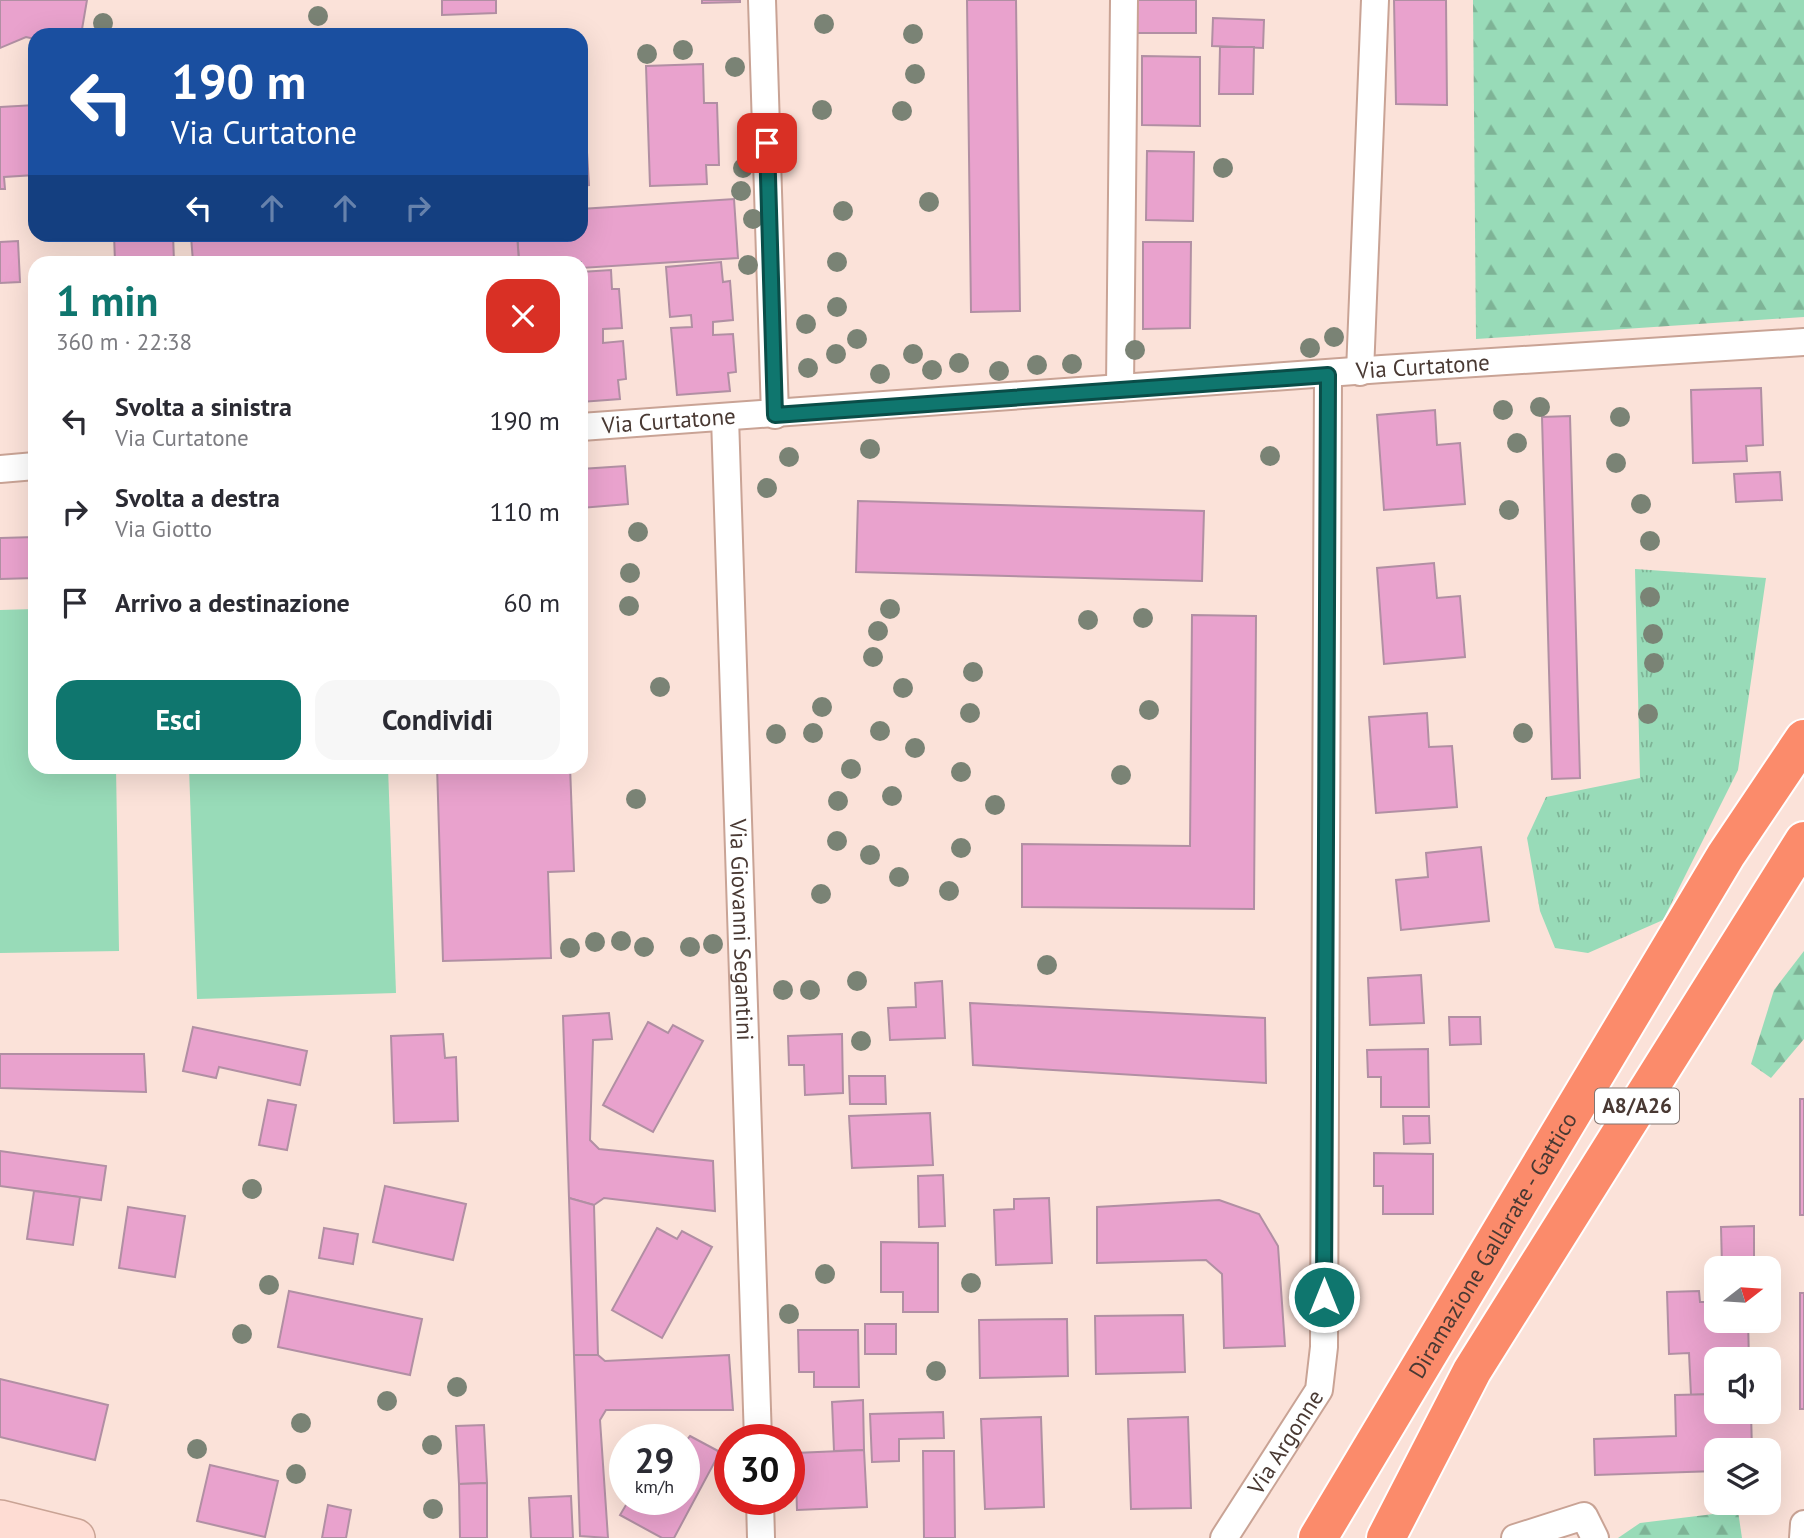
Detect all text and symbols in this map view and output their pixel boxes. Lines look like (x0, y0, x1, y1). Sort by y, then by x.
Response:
text: 190 m (171, 49, 306, 113)
icon: left (56, 56, 147, 147)
text: Via Curtatone (171, 111, 357, 153)
pin (737, 113, 797, 173)
icon: arrive (748, 124, 786, 162)
icon: left (180, 189, 218, 227)
icon: ahead (253, 189, 291, 227)
icon: ahead (326, 189, 364, 227)
icon: right (399, 189, 437, 227)
text: 1 min (56, 273, 158, 328)
button: close (486, 279, 560, 353)
text: 360 m · 22:38 (56, 327, 192, 356)
street label: Via Curtatone (1354, 347, 1491, 385)
text: Svolta a sinistra (115, 390, 292, 423)
street label: Via Curtatone (600, 401, 737, 440)
icon: left (56, 402, 94, 440)
text: 190 m (489, 404, 560, 437)
text: Via Curtatone (115, 423, 249, 452)
text: Svolta a destra (115, 481, 280, 514)
icon: right (56, 493, 94, 531)
text: 110 m (489, 495, 560, 528)
text: Via Giotto (115, 514, 212, 543)
icon: arrive (56, 584, 94, 622)
text: Arrivo a destinazione (115, 586, 350, 619)
text: 60 m (504, 586, 560, 619)
button: Esci (56, 680, 301, 760)
button: Condividi (315, 680, 560, 760)
street label: Via Giovanni Segantini (724, 817, 760, 1041)
road number: A8/A26 (1595, 1088, 1679, 1124)
street label: Diramazione Gallarate - Gattico (1402, 1107, 1583, 1383)
north arrow (1704, 1256, 1782, 1334)
map controls (1704, 1256, 1781, 1515)
position arrow (1287, 1260, 1361, 1334)
button: sound (1704, 1347, 1781, 1424)
street label: Via Argonne (1240, 1384, 1329, 1501)
speed limit sign: 30 (714, 1424, 805, 1515)
text: 29 (635, 1437, 674, 1483)
button: layers (1704, 1438, 1781, 1515)
text: km/h (635, 1475, 674, 1498)

